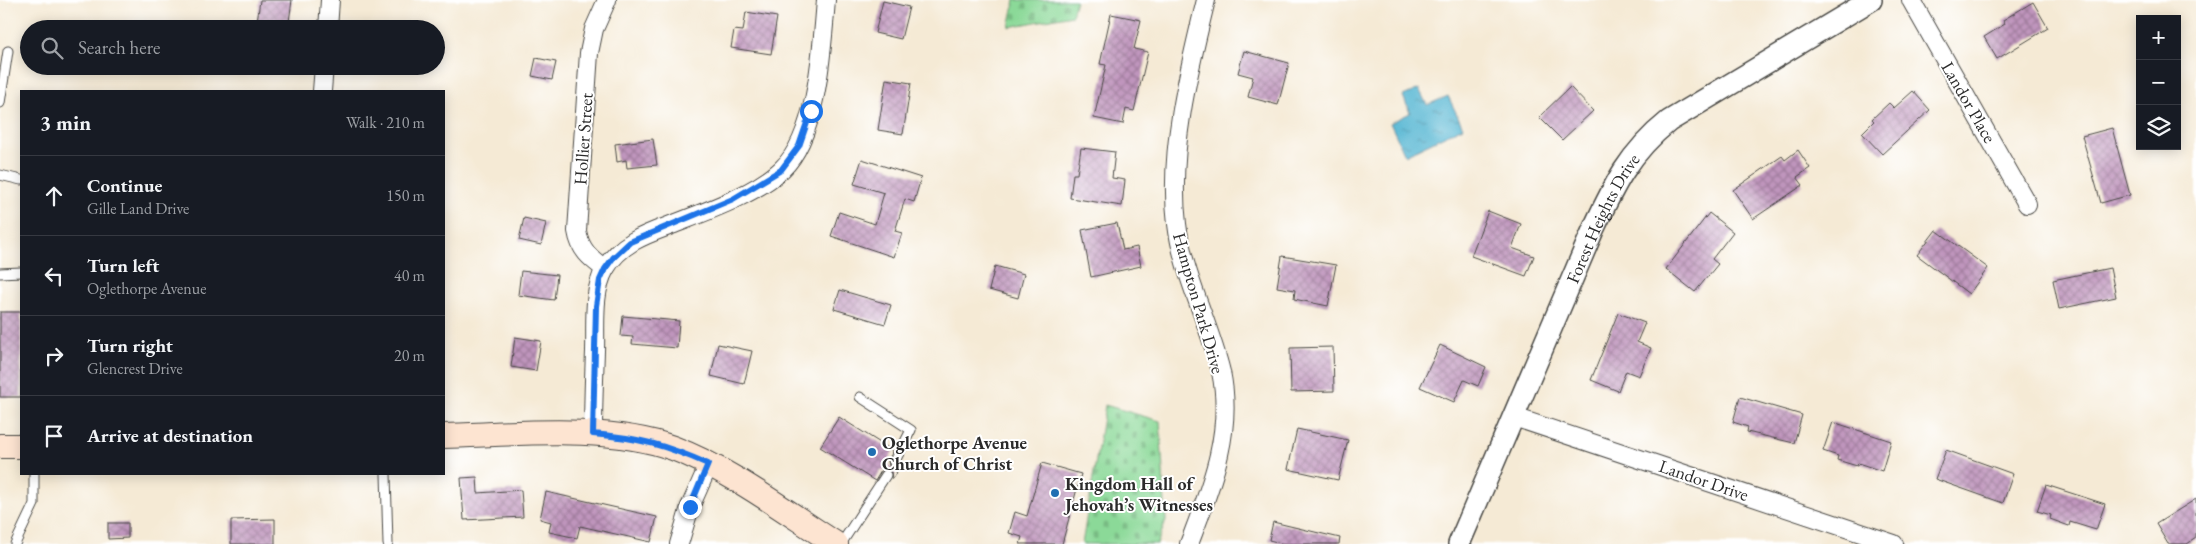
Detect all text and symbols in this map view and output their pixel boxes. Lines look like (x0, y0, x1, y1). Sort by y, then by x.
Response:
map controls (2136, 15, 2181, 150)
button: + (2136, 15, 2181, 60)
search box (20, 20, 445, 75)
icon: search (38, 34, 66, 62)
text: Search here (78, 35, 160, 60)
street label: Landor Place (1936, 57, 2002, 147)
button: − (2136, 60, 2181, 105)
street label: Hollier Street (568, 92, 598, 186)
route start (800, 100, 823, 123)
button: layers (2136, 105, 2181, 150)
text: 3 min (40, 109, 91, 136)
text: Walk · 210 m (346, 112, 425, 133)
street label: Forest Heights Drive (1560, 148, 1644, 287)
text: Continue (87, 173, 162, 198)
icon: ahead (40, 182, 68, 210)
text: 150 m (386, 185, 425, 206)
text: Gille Land Drive (87, 198, 189, 219)
street label: Hampton Park Drive (1168, 230, 1230, 376)
text: Turn left (87, 253, 159, 278)
icon: left (40, 262, 68, 290)
text: 40 m (394, 265, 425, 286)
text: Oglethorpe Avenue (87, 278, 206, 299)
text: Turn right (87, 333, 173, 358)
icon: right (40, 342, 68, 370)
text: 20 m (394, 345, 425, 366)
text: Glencrest Drive (87, 358, 183, 379)
icon: arrive (40, 422, 68, 450)
text: Arrive at destination (87, 423, 253, 448)
place label: Oglethorpe Avenue Church of Christ (882, 431, 1028, 475)
marker: Oglethorpe Avenue Church of Christ (866, 446, 878, 458)
street label: Landor Drive (1656, 454, 1752, 506)
place label: Kingdom Hall of Jehovah’s Witnesses (1063, 472, 1213, 516)
marker: Kingdom Hall of Jehovah’s Witnesses (1049, 487, 1061, 499)
route end (679, 496, 702, 519)

